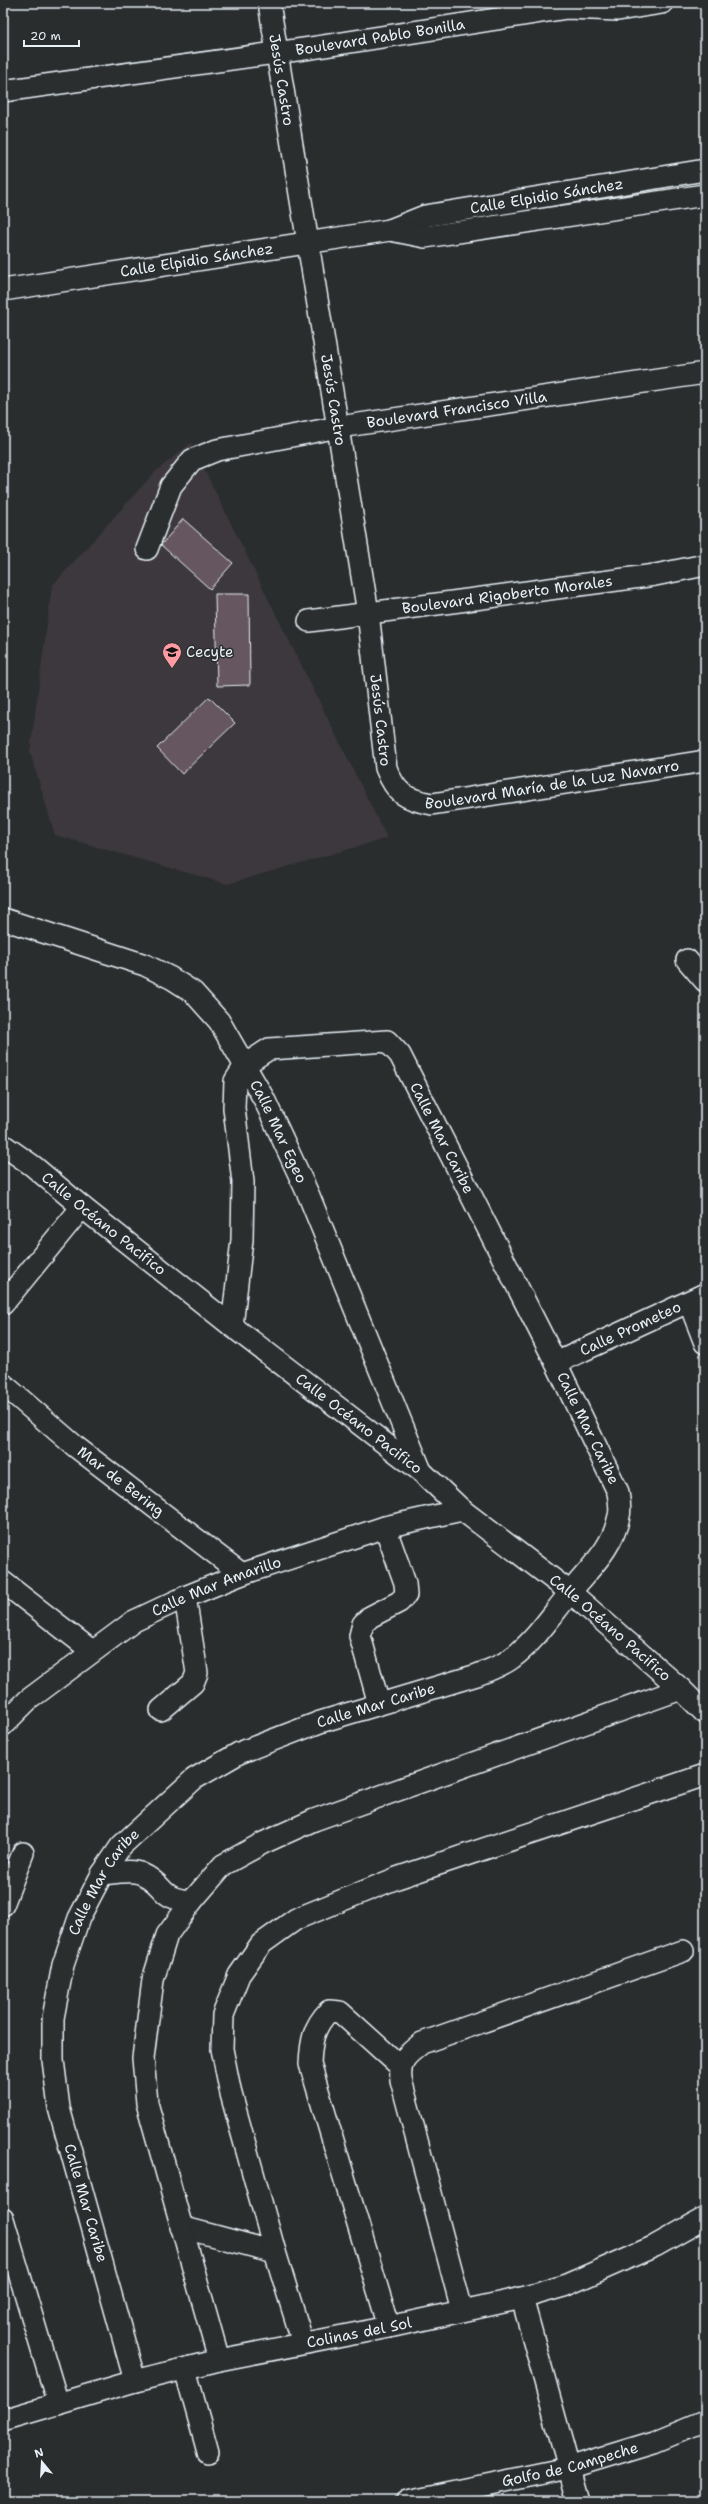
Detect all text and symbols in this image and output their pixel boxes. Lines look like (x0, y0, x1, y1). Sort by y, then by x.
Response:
street label: Boulevard Pablo Bonilla (294, 14, 467, 60)
scale bar (24, 22, 79, 48)
text: 20 m (30, 28, 61, 44)
street label: Jesús Castro (264, 33, 299, 127)
street label: Calle Elpidio Sánchez (469, 174, 625, 218)
street label: Calle Elpidio Sánchez (119, 238, 275, 282)
street label: Jesús Castro (316, 352, 351, 447)
street label: Boulevard Francisco Villa (365, 386, 549, 433)
street label: Boulevard Rigoberto Morales (401, 571, 614, 619)
school or university icon: Cecyte (161, 641, 183, 669)
place label: Cecyte (186, 642, 234, 662)
street label: Jesús Castro (365, 673, 396, 767)
street label: Boulevard María de la Luz Navarro (423, 755, 680, 814)
street label: Calle Mar Egeo (245, 1076, 312, 1186)
street label: Calle Mar Caribe (405, 1079, 479, 1197)
street label: Calle Océano Pacifico (37, 1167, 170, 1280)
street label: Calle Prometeo (577, 1296, 684, 1361)
street label: Calle Océano Pacifico (292, 1368, 426, 1479)
street label: Calle Mar Caribe (552, 1369, 624, 1487)
street label: Mar de Bering (73, 1442, 169, 1521)
street label: Calle Mar Amarillo (148, 1552, 284, 1621)
street label: Calle Océano Pacifico (545, 1570, 675, 1686)
street label: Calle Mar Caribe (314, 1678, 438, 1732)
street label: Calle Mar Caribe (64, 1824, 144, 1938)
street label: Calle Mar Caribe (59, 2141, 113, 2265)
street label: Colinas del Sol (305, 2312, 414, 2353)
street label: Golfo de Campeche (500, 2437, 640, 2491)
north arrow (22, 2442, 62, 2482)
text: N (33, 2444, 46, 2461)

